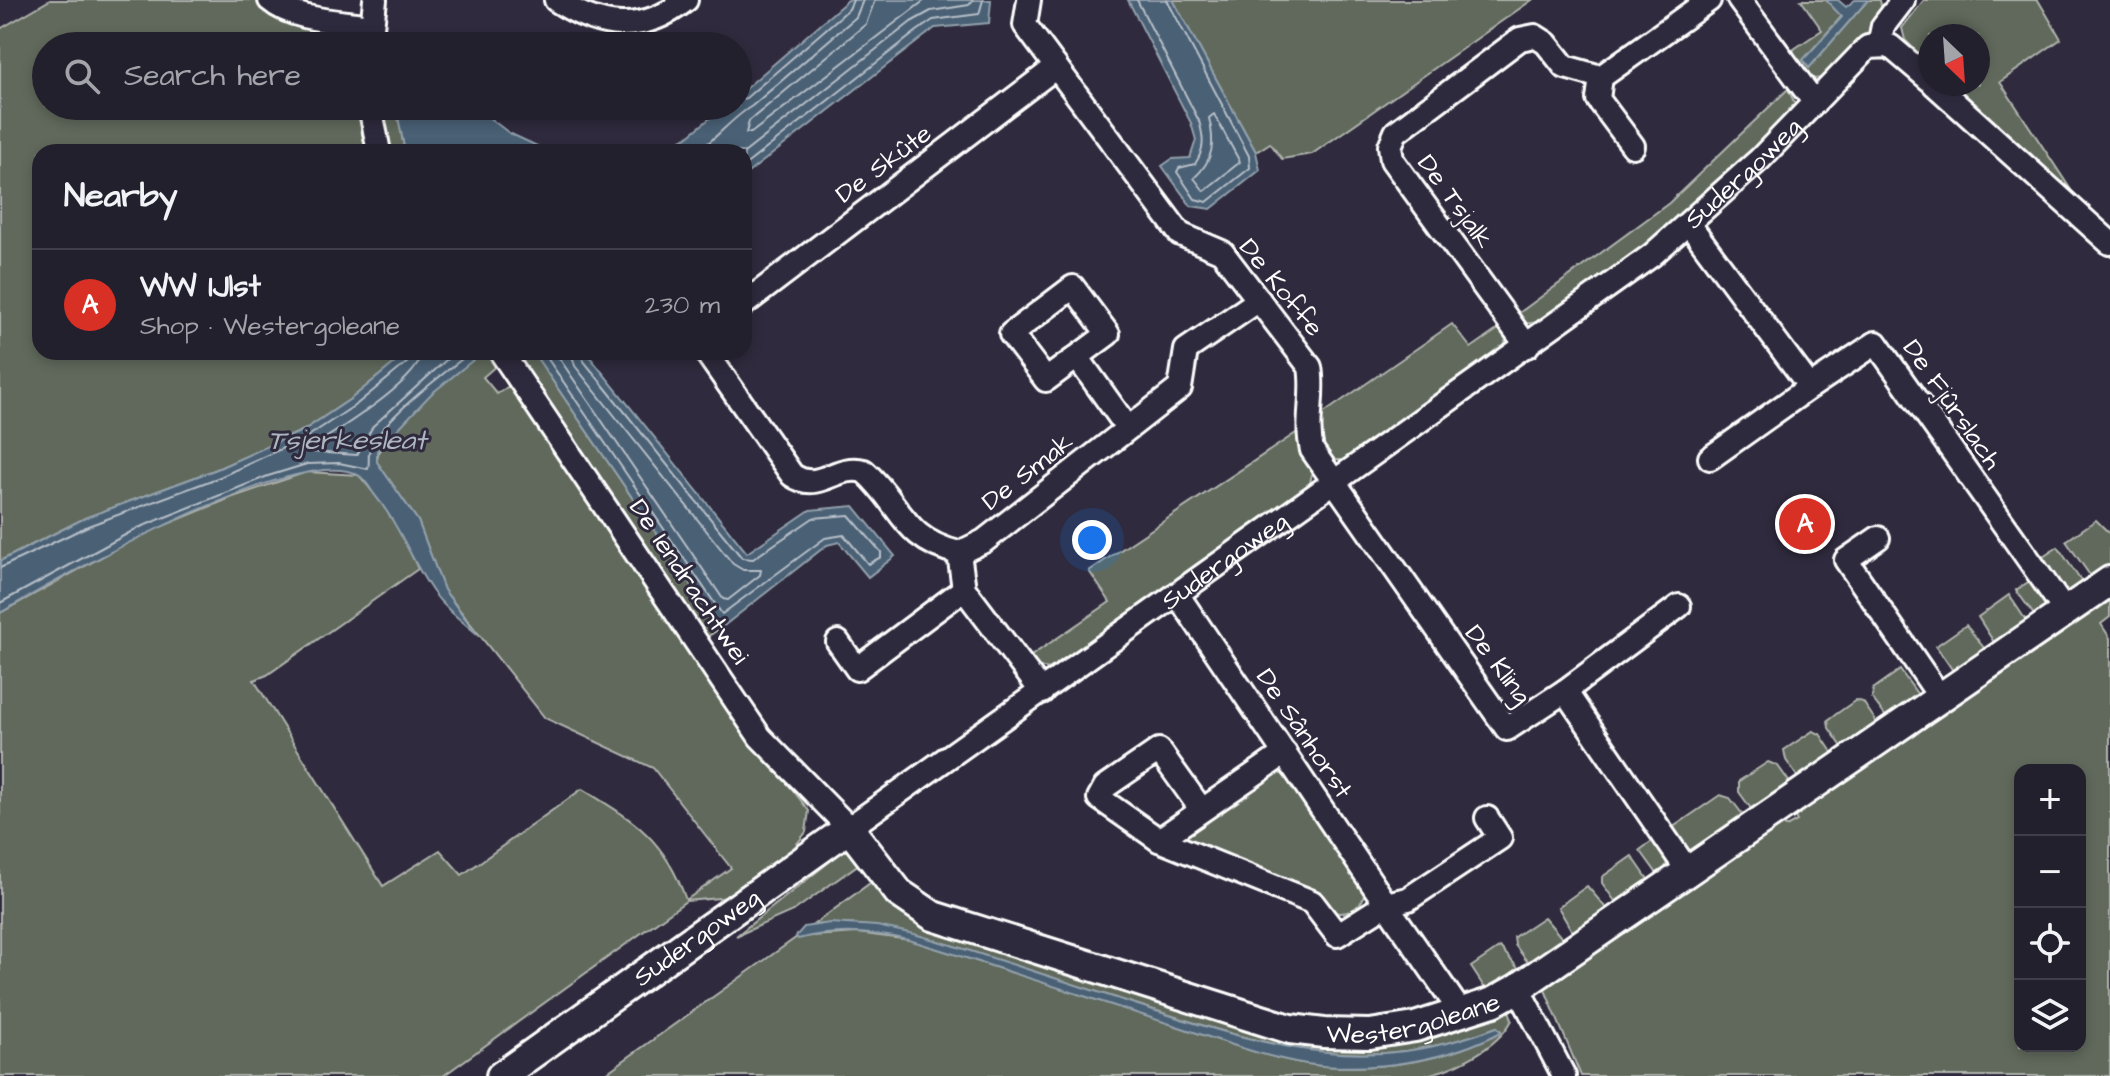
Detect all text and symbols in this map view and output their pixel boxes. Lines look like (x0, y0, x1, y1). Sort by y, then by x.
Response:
north arrow (1918, 24, 1990, 96)
search box (32, 32, 752, 120)
icon: search (60, 54, 104, 98)
text: Search here (124, 55, 301, 97)
street label: Sudergoweg (1677, 110, 1811, 237)
street label: De Skûte (828, 116, 939, 212)
street label: De Tsjalk (1409, 147, 1502, 256)
text: Nearby (64, 172, 178, 220)
street label: De Koffe (1231, 231, 1332, 344)
text: WW IJlst (140, 266, 261, 308)
text: A (82, 287, 98, 323)
text: 230 m (645, 287, 720, 323)
text: Shop · Westergoleane (140, 308, 400, 344)
street label: De Fjûrslach (1894, 332, 2010, 477)
water label: Tsjerkesleat (268, 421, 429, 460)
street label: De Smak (974, 425, 1081, 519)
street label: De Iendrachtwei (621, 492, 758, 671)
pin: A (1779, 494, 1831, 554)
street label: Sudergoweg (1154, 504, 1297, 619)
your location (1072, 520, 1112, 560)
street label: De Kling (1455, 617, 1540, 713)
street label: De Sânhorst (1247, 661, 1361, 806)
map controls (2014, 764, 2086, 1052)
button: + (2014, 764, 2086, 836)
button: − (2014, 836, 2086, 908)
street label: Sudergoweg (626, 880, 769, 995)
button: locate (2014, 908, 2086, 980)
button: layers (2014, 980, 2086, 1052)
street label: Westergoleane (1326, 984, 1505, 1054)

